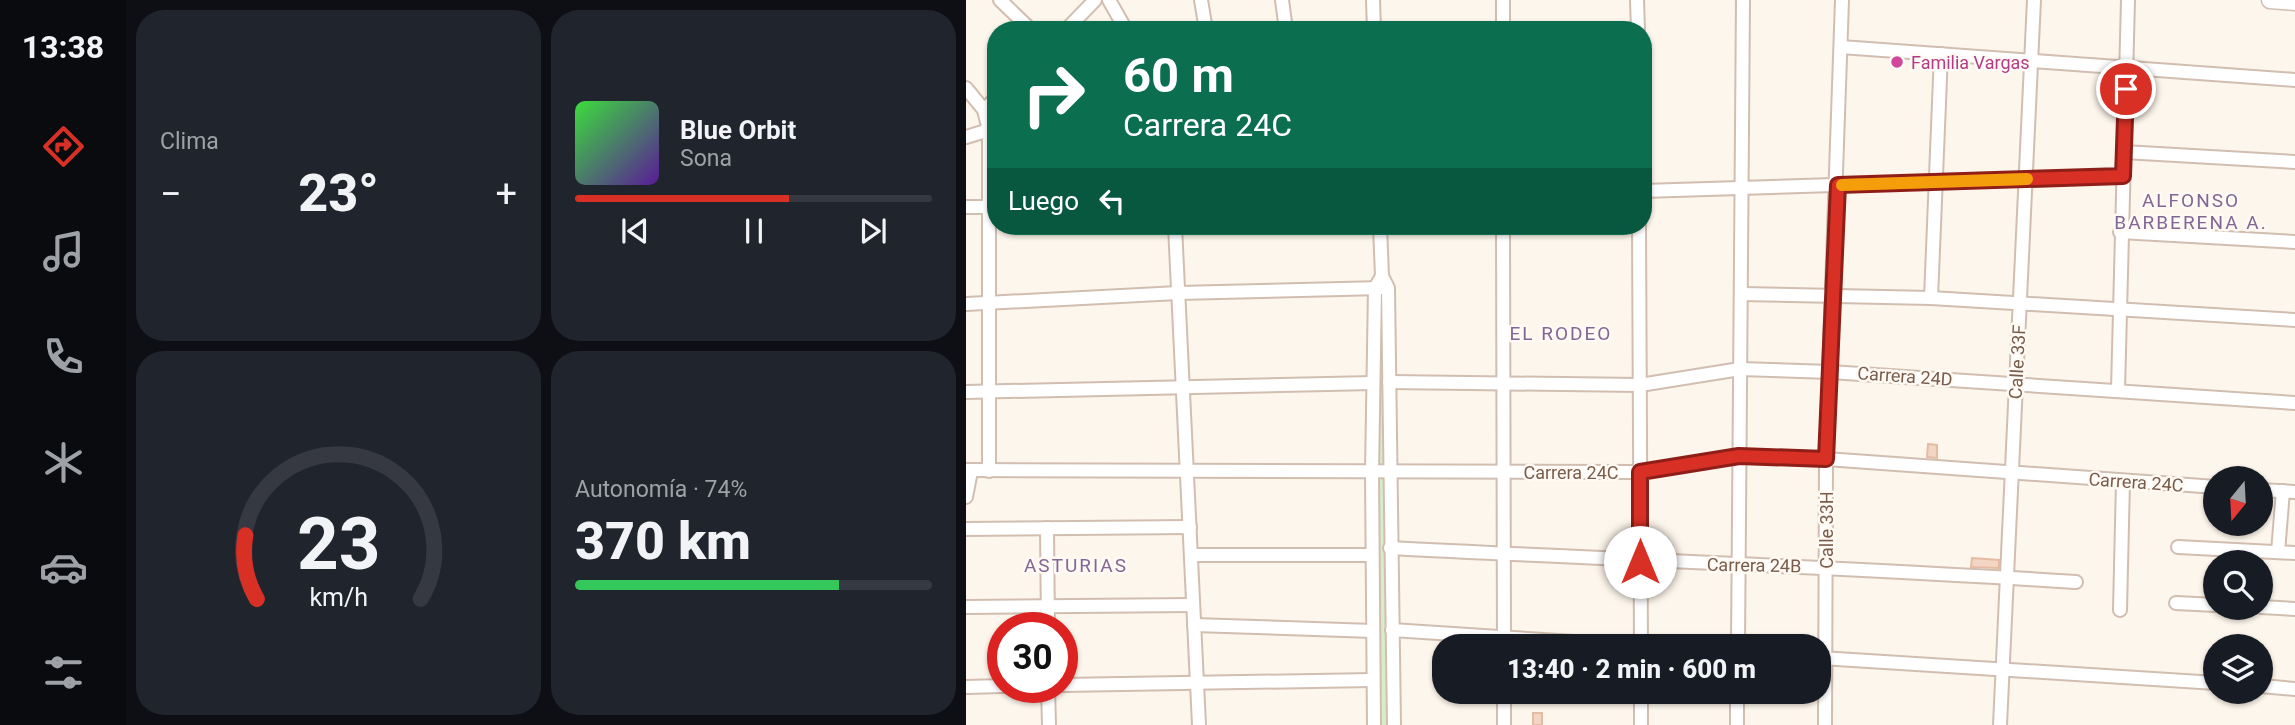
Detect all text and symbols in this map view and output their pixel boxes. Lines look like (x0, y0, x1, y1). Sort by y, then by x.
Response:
text: 13:38 (22, 28, 104, 66)
text: 60 m (1123, 47, 1234, 104)
icon: right (1008, 49, 1099, 140)
place label: Familia Vargas (1911, 52, 2030, 73)
marker: Familia Vargas (1889, 54, 1905, 70)
pin (2096, 59, 2156, 119)
icon: arrive (2107, 70, 2145, 108)
text: Carrera 24C (1123, 106, 1292, 144)
text: Blue Orbit (680, 115, 796, 145)
icon: directions (39, 122, 88, 171)
text: Clima (160, 128, 219, 155)
text: Sona (680, 145, 732, 172)
text: 23° (298, 163, 379, 224)
text: − (160, 172, 182, 216)
text: + (495, 172, 517, 216)
icon: left (1093, 182, 1131, 220)
text: Luego (1008, 186, 1079, 216)
district label: ALFONSO BARBERENA A. (2114, 189, 2268, 234)
icon: previous (616, 212, 654, 250)
icon: pause (735, 212, 773, 250)
icon: next (854, 212, 892, 250)
icon: music (39, 227, 88, 276)
district label: EL RODEO (1510, 322, 1612, 345)
street label: Calle 33F (2005, 324, 2029, 400)
icon: phone (39, 332, 88, 381)
street label: Carrera 24D (1857, 362, 1953, 390)
icon: climate (39, 438, 88, 487)
street label: Carrera 24C (1523, 462, 1619, 483)
north arrow (2203, 466, 2273, 536)
map controls (2203, 466, 2273, 704)
street label: Carrera 24C (2088, 468, 2184, 496)
text: Autonomía · 74% (575, 476, 747, 503)
street label: Calle 33H (1816, 491, 1837, 569)
text: 23 (297, 501, 380, 587)
text: 370 km (575, 511, 751, 572)
position arrow (1603, 525, 1677, 599)
icon: car (39, 543, 88, 592)
button: search (2203, 550, 2273, 620)
district label: ASTURIAS (1024, 554, 1128, 577)
street label: Carrera 24B (1707, 554, 1801, 576)
text: km/h (309, 583, 368, 612)
speed limit sign: 30 (987, 612, 1078, 703)
button: layers (2203, 634, 2273, 704)
icon: filters (39, 648, 88, 697)
text: 13:40 · 2 min · 600 m (1507, 654, 1756, 684)

